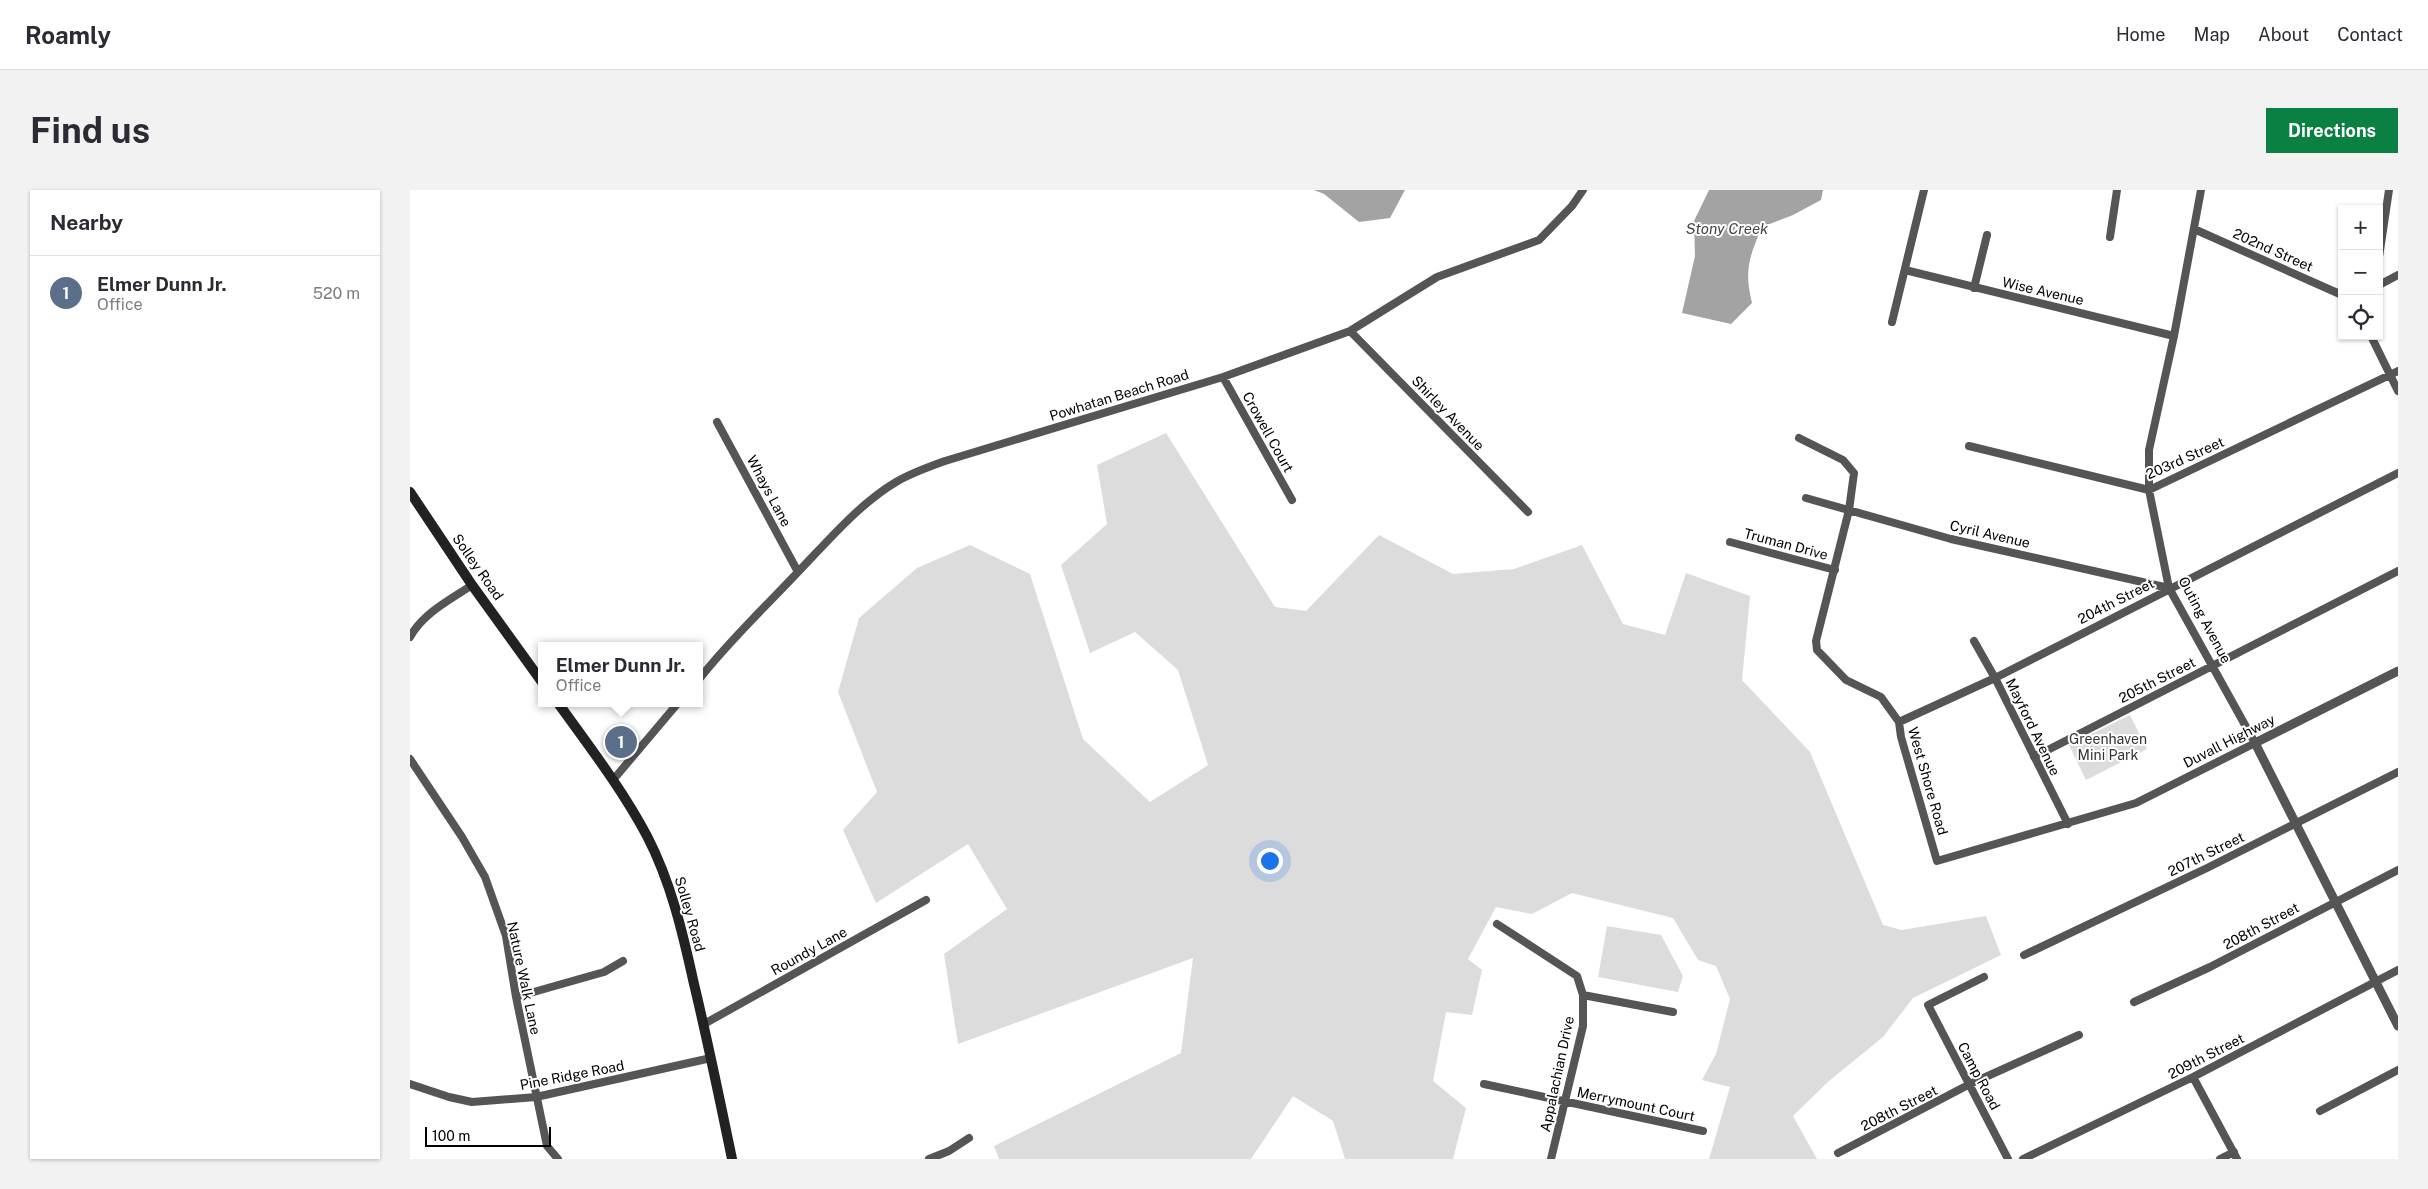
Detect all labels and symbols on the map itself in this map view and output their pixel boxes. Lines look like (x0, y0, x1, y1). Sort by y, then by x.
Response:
water label: Stony Creek (1686, 220, 1769, 237)
street label: 202nd Street (2230, 225, 2316, 275)
street label: Wise Avenue (2001, 274, 2085, 308)
street label: Powhatan Beach Road (1047, 366, 1191, 424)
street label: Shirley Avenue (1409, 373, 1488, 454)
street label: Crowell Court (1239, 389, 1297, 475)
street label: 203rd Street (2144, 434, 2226, 482)
street label: Whays Lane (744, 453, 794, 529)
street label: Cyril Avenue (1948, 517, 2032, 551)
street label: Truman Drive (1742, 525, 1830, 563)
street label: Solley Road (449, 531, 507, 603)
street label: Outing Avenue (2175, 574, 2235, 666)
street label: 204th Street (2075, 575, 2157, 627)
street label: 205th Street (2116, 654, 2198, 706)
street label: Mayford Avenue (2003, 676, 2063, 778)
street label: Duvall Highway (2181, 711, 2278, 771)
pin: 1 (605, 723, 637, 761)
street label: West Shore Road (1905, 725, 1951, 837)
park label: Greenhaven Mini Park (2069, 731, 2147, 763)
street label: 207th Street (2165, 829, 2247, 879)
your location (1257, 848, 1283, 874)
street label: Solley Road (672, 875, 708, 953)
street label: 208th Street (2220, 899, 2302, 953)
street label: Nature Walk Lane (504, 920, 544, 1036)
street label: Roundy Lane (768, 924, 850, 978)
street label: Appalachian Drive (1537, 1015, 1577, 1133)
street label: 209th Street (2165, 1030, 2247, 1082)
street label: Camp Road (1955, 1039, 2003, 1113)
street label: Pine Ridge Road (519, 1057, 625, 1093)
street label: 208th Street (1858, 1082, 1940, 1134)
street label: Merrymount Court (1576, 1084, 1696, 1124)
scale bar (425, 1124, 551, 1147)

